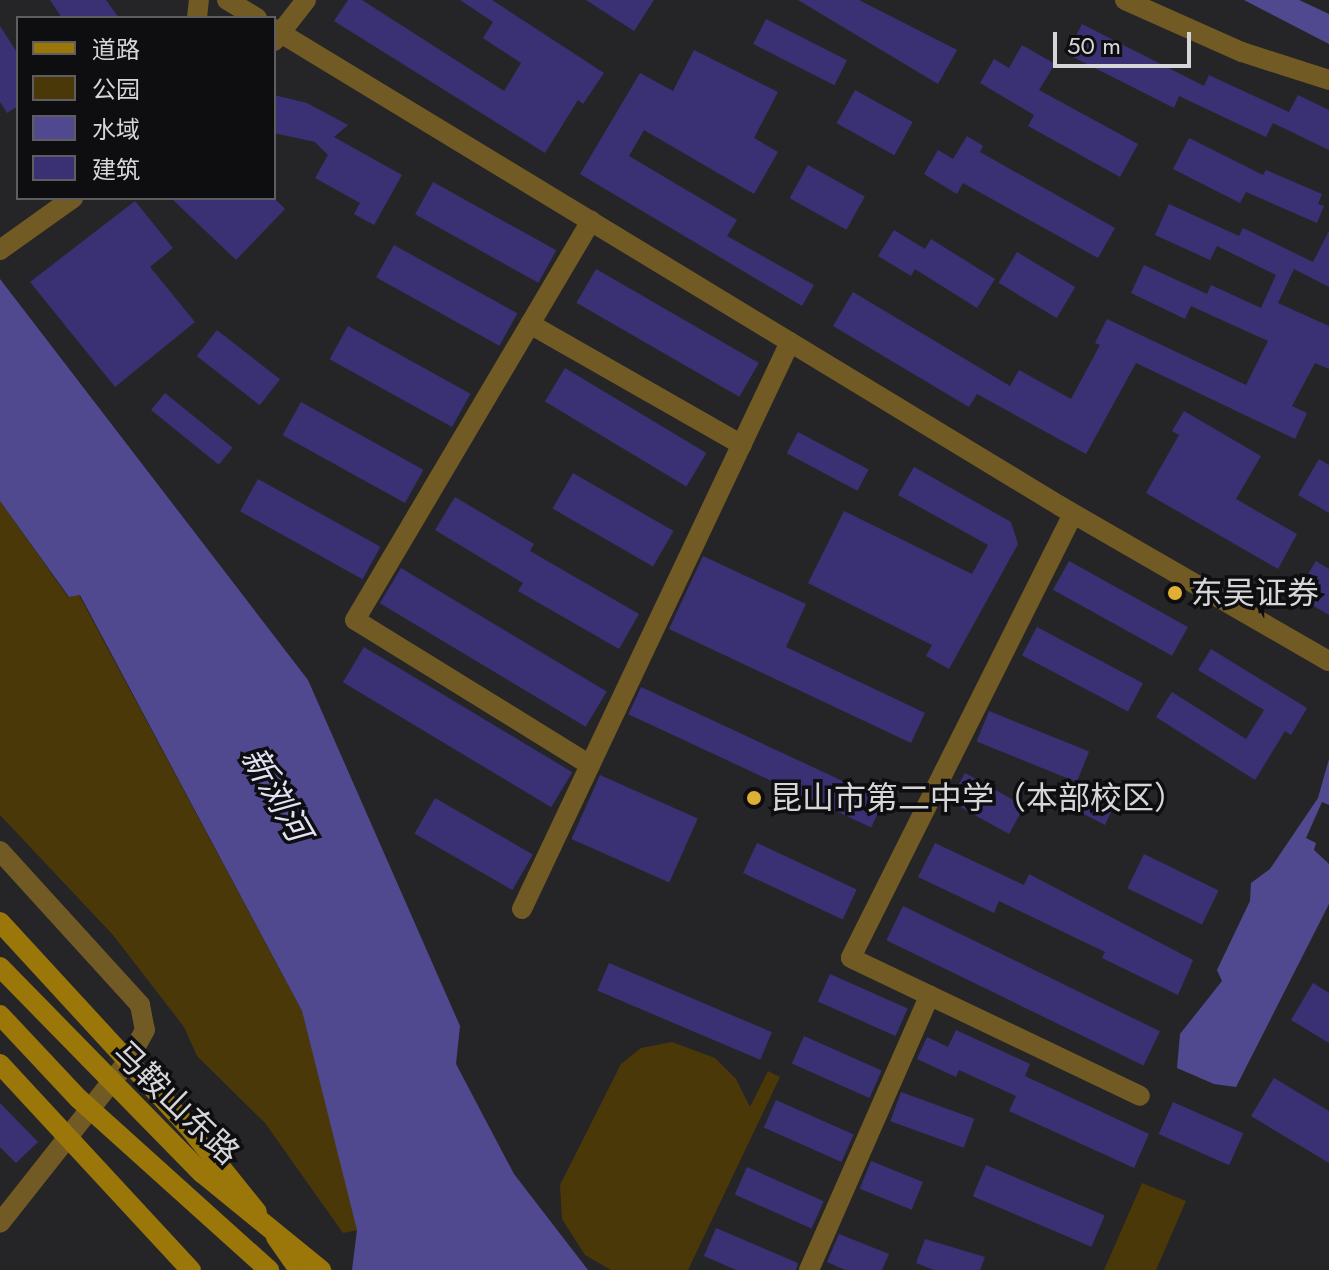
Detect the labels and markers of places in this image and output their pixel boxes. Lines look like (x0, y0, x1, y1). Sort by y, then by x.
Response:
place label: 东吴证券 (1191, 574, 1319, 612)
marker: 东吴证券 (1166, 584, 1184, 602)
place label: 昆山市第二中学（本部校区） (770, 779, 1186, 817)
marker: 昆山市第二中学（本部校区） (745, 789, 763, 807)

